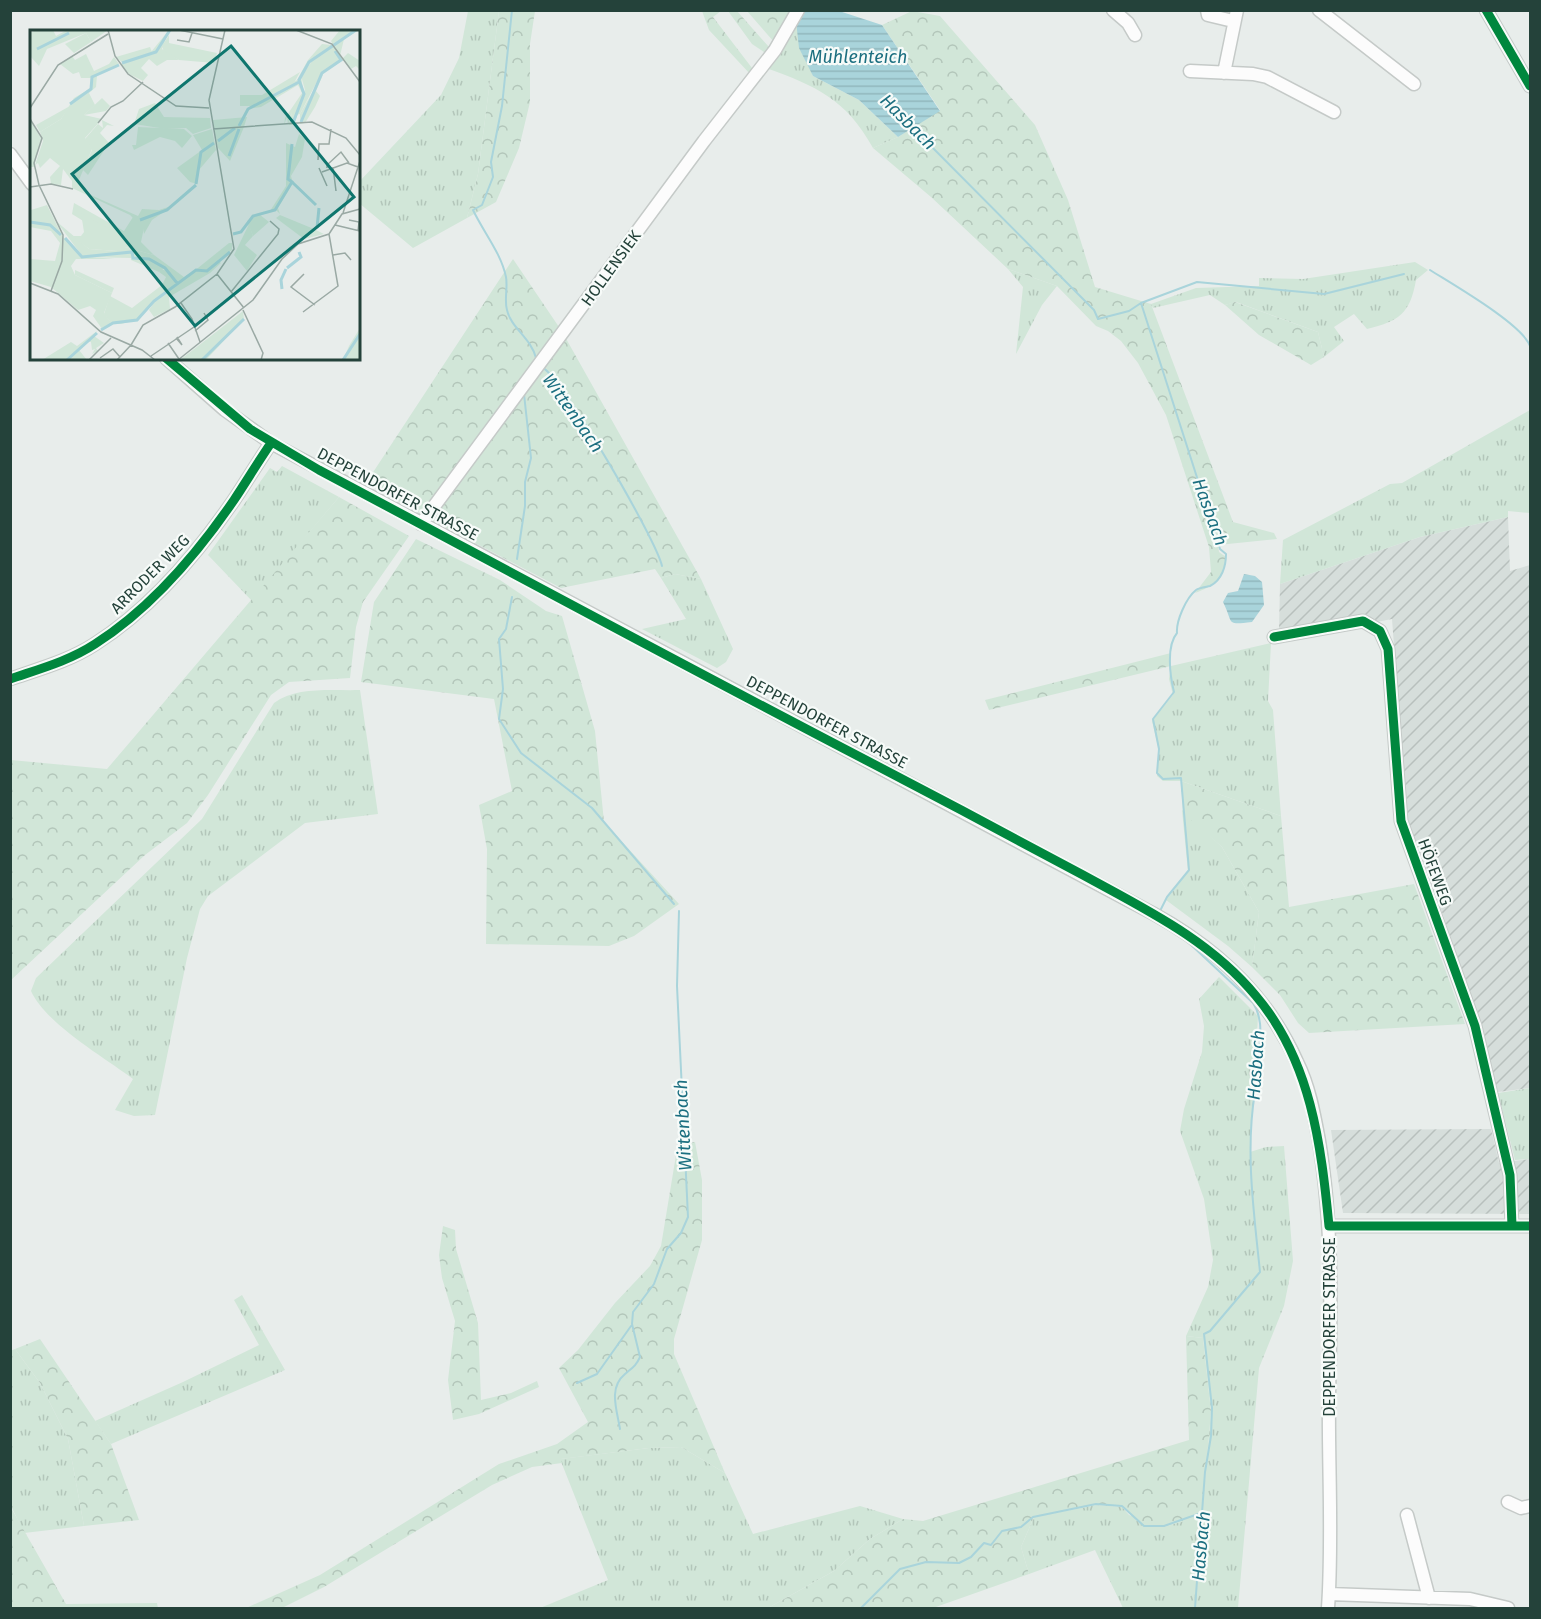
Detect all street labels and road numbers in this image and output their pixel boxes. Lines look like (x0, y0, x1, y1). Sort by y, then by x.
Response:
street label: HOLLENSIEK (577, 226, 645, 310)
street label: DEPPENDORFER STRASSE (314, 443, 482, 545)
street label: ARRODER WEG (107, 531, 193, 617)
street label: DEPPENDORFER STRASSE (743, 671, 911, 773)
street label: HÖFEWEG (1414, 836, 1456, 908)
street label: DEPPENDORFER STRASSE (1320, 1237, 1339, 1417)

